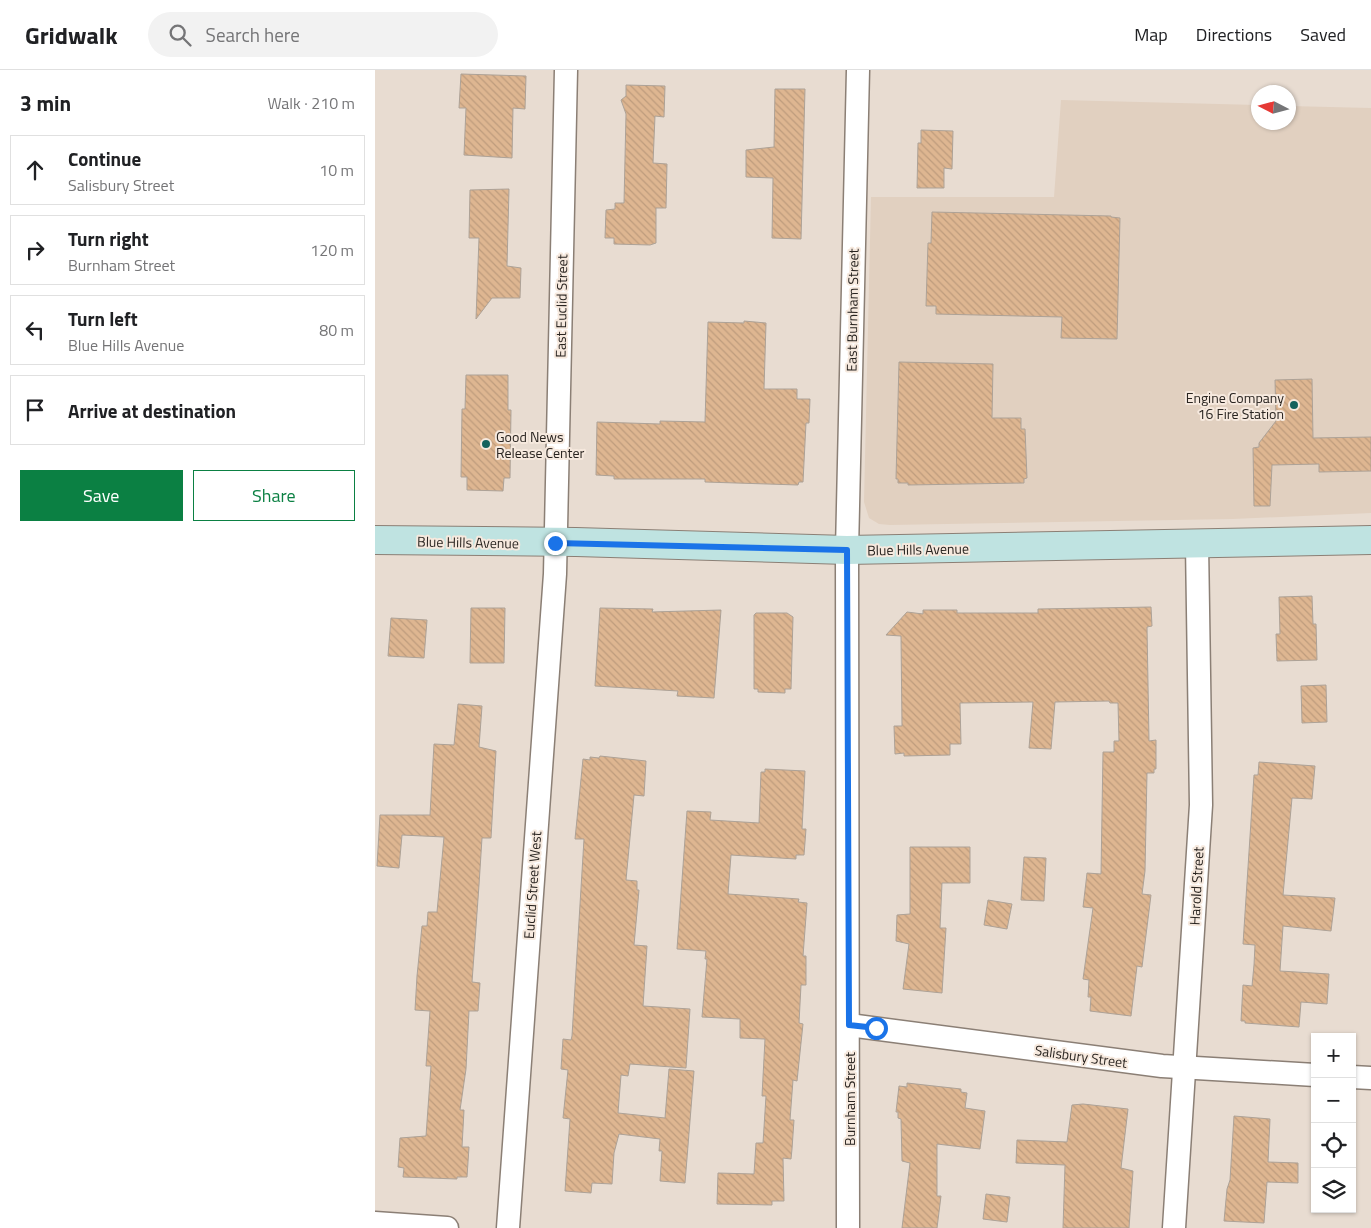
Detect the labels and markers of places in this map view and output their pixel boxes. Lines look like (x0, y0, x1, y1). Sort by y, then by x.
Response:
place label: Engine Company 16 Fire Station (1186, 387, 1284, 424)
marker: Engine Company 16 Fire Station (1288, 399, 1300, 411)
place label: Good News Release Center (496, 426, 585, 463)
marker: Good News Release Center (480, 438, 492, 450)

